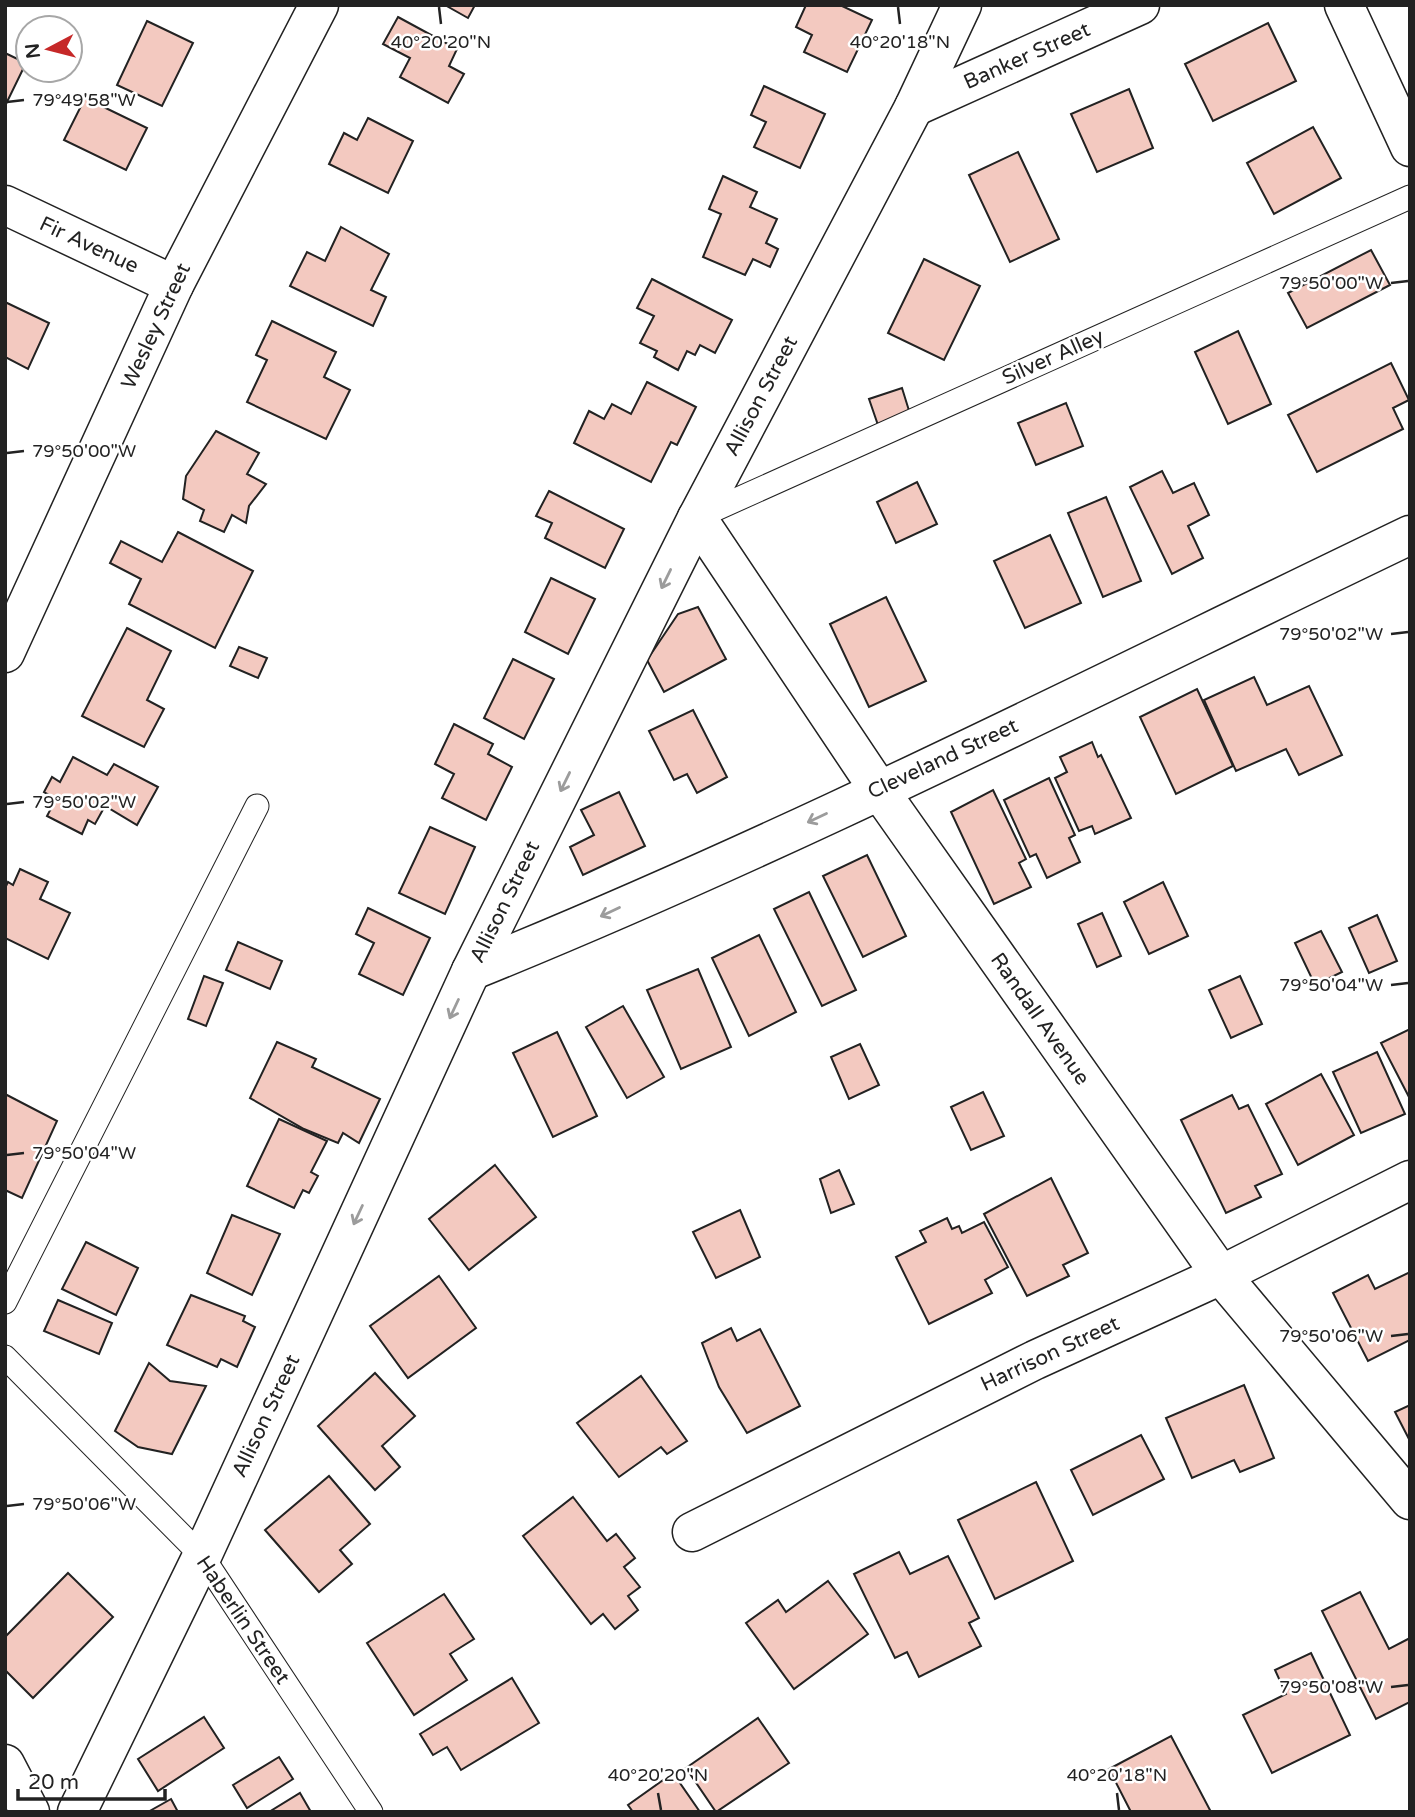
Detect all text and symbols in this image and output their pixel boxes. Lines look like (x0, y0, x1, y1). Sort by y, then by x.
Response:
north arrow (14, 14, 84, 84)
street label: Banker Street (960, 17, 1094, 95)
text: 40°20'20"N (391, 31, 491, 53)
text: 40°20'18"N (850, 31, 950, 53)
text: N (21, 42, 45, 60)
text: 79°49'58"W (32, 89, 136, 111)
street label: Fir Avenue (35, 211, 143, 279)
street label: Wesley Street (116, 259, 196, 393)
text: 79°50'00"W (1279, 272, 1383, 294)
street label: Silver Alley (998, 323, 1108, 391)
street label: Allison Street (719, 332, 803, 460)
text: 79°50'00"W (32, 440, 136, 462)
one-way arrow (659, 568, 673, 589)
text: 79°50'02"W (1279, 623, 1383, 645)
street label: Cleveland Street (864, 713, 1022, 805)
one-way arrow (557, 771, 571, 792)
text: 79°50'02"W (32, 791, 136, 813)
one-way arrow (806, 812, 828, 825)
street label: Allison Street (465, 837, 545, 967)
one-way arrow (599, 906, 621, 919)
street label: Randall Avenue (985, 948, 1095, 1090)
text: 79°50'04"W (1279, 974, 1383, 996)
one-way arrow (446, 998, 459, 1019)
text: 79°50'04"W (32, 1142, 136, 1164)
one-way arrow (351, 1204, 365, 1225)
street label: Harrison Street (977, 1311, 1123, 1397)
text: 79°50'06"W (1279, 1325, 1383, 1347)
street label: Allison Street (227, 1351, 305, 1481)
text: 79°50'06"W (32, 1493, 136, 1515)
street label: Haberlin Street (191, 1551, 295, 1689)
text: 79°50'08"W (1279, 1676, 1383, 1698)
scale bar (18, 1758, 164, 1802)
text: 40°20'20"N (608, 1764, 708, 1786)
text: 40°20'18"N (1067, 1764, 1167, 1786)
text: 20 m (28, 1770, 79, 1795)

